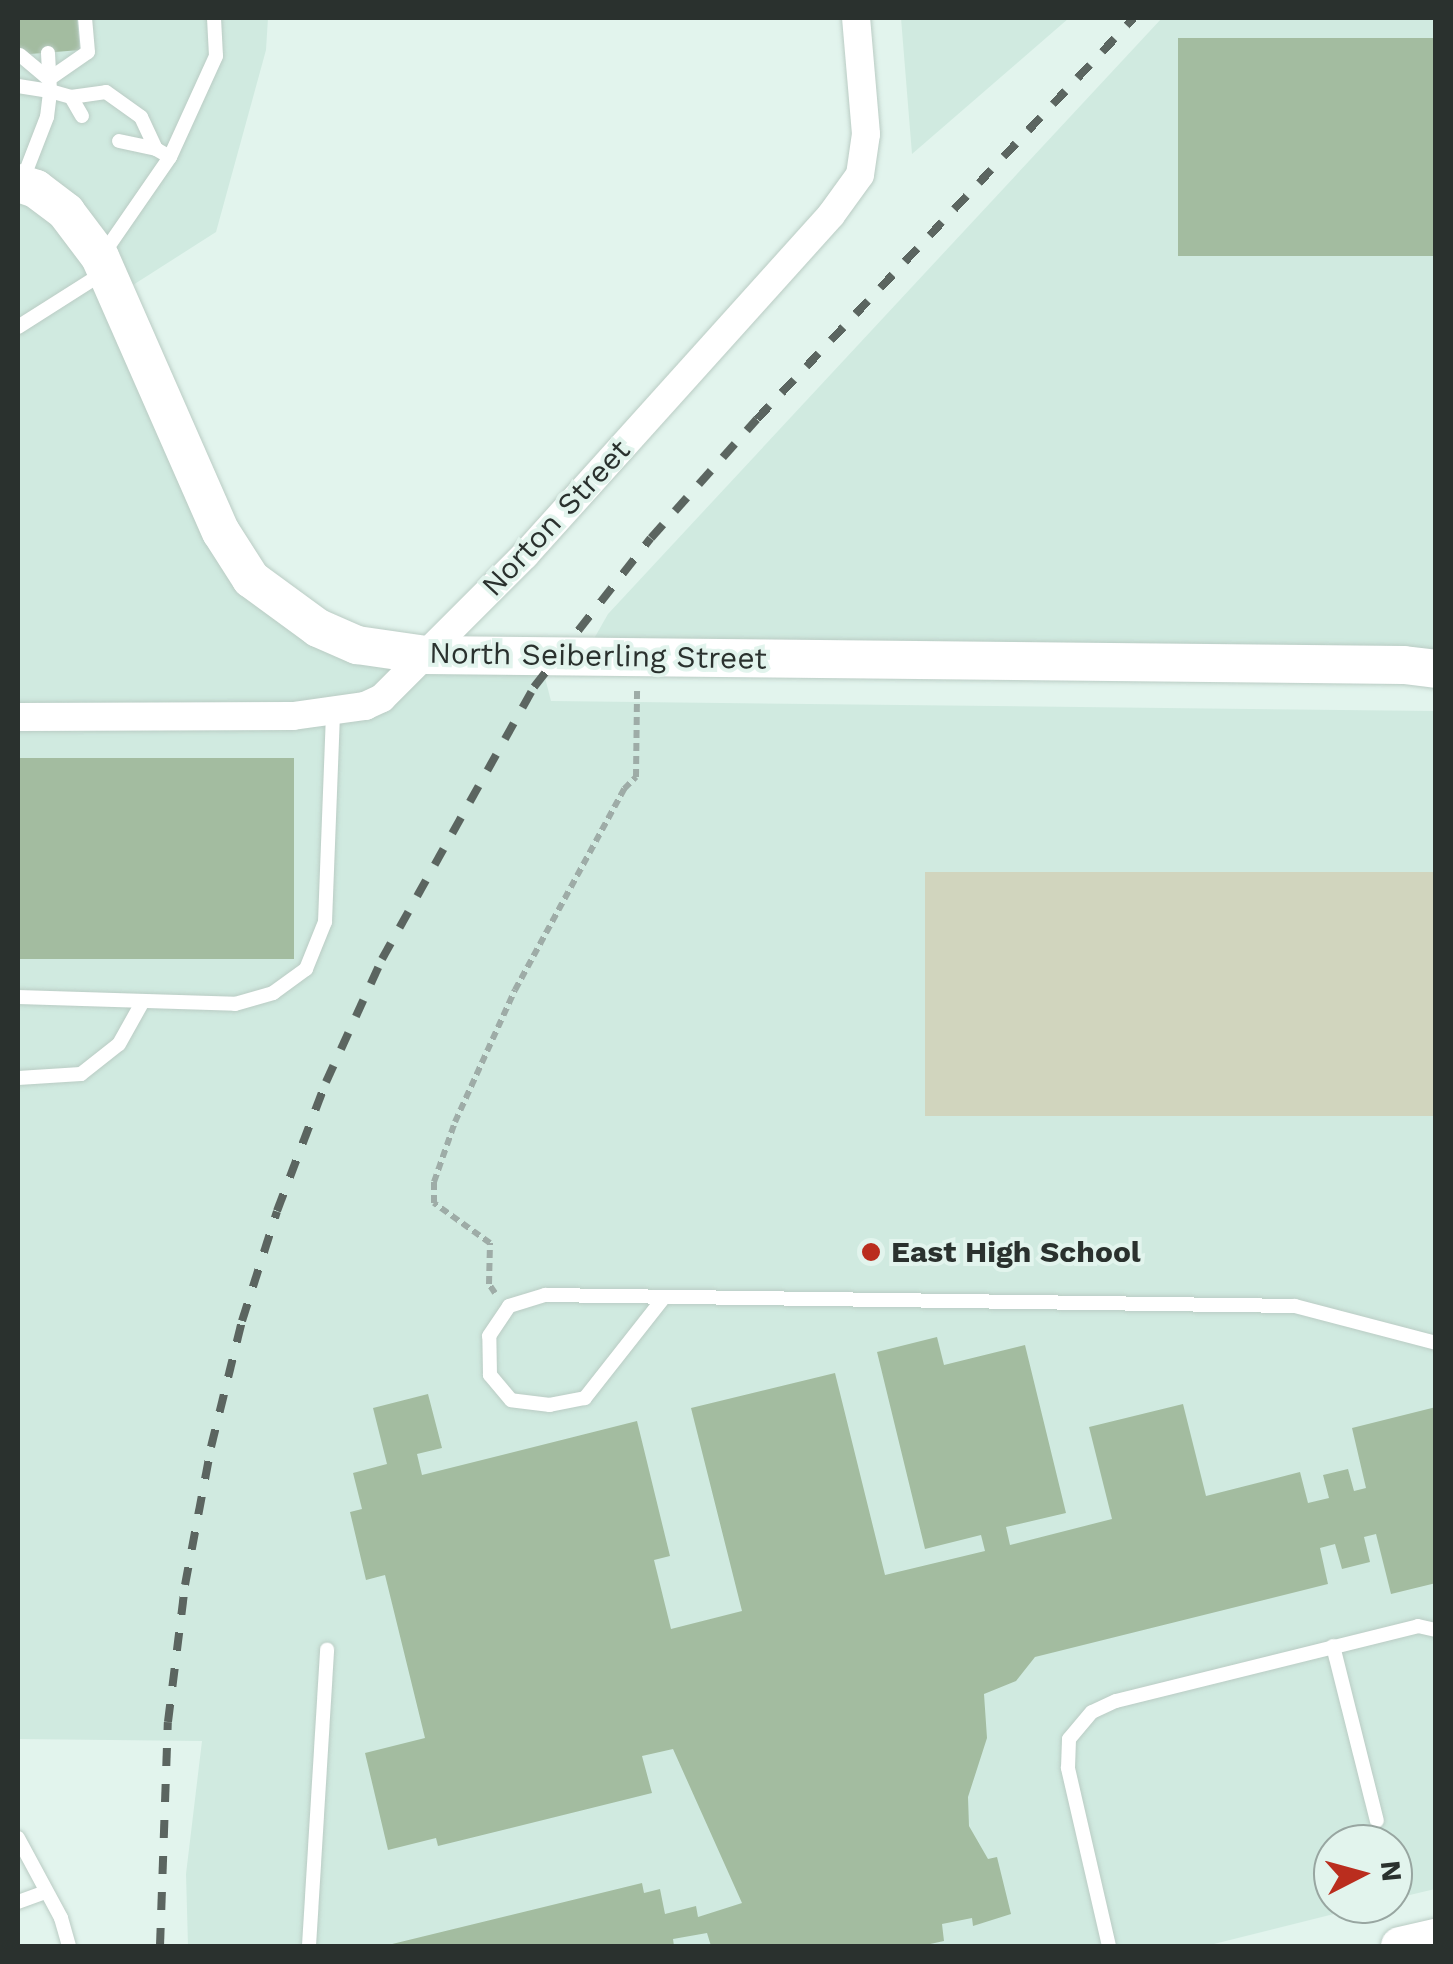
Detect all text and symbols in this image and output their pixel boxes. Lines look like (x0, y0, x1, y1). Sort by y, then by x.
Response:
street label: Norton Street (474, 432, 638, 604)
street label: North Seiberling Street (429, 635, 767, 677)
place label: East High School (891, 1234, 1141, 1270)
marker: East High School (860, 1241, 882, 1263)
north arrow (1313, 1824, 1413, 1924)
text: N (1374, 1859, 1409, 1883)

